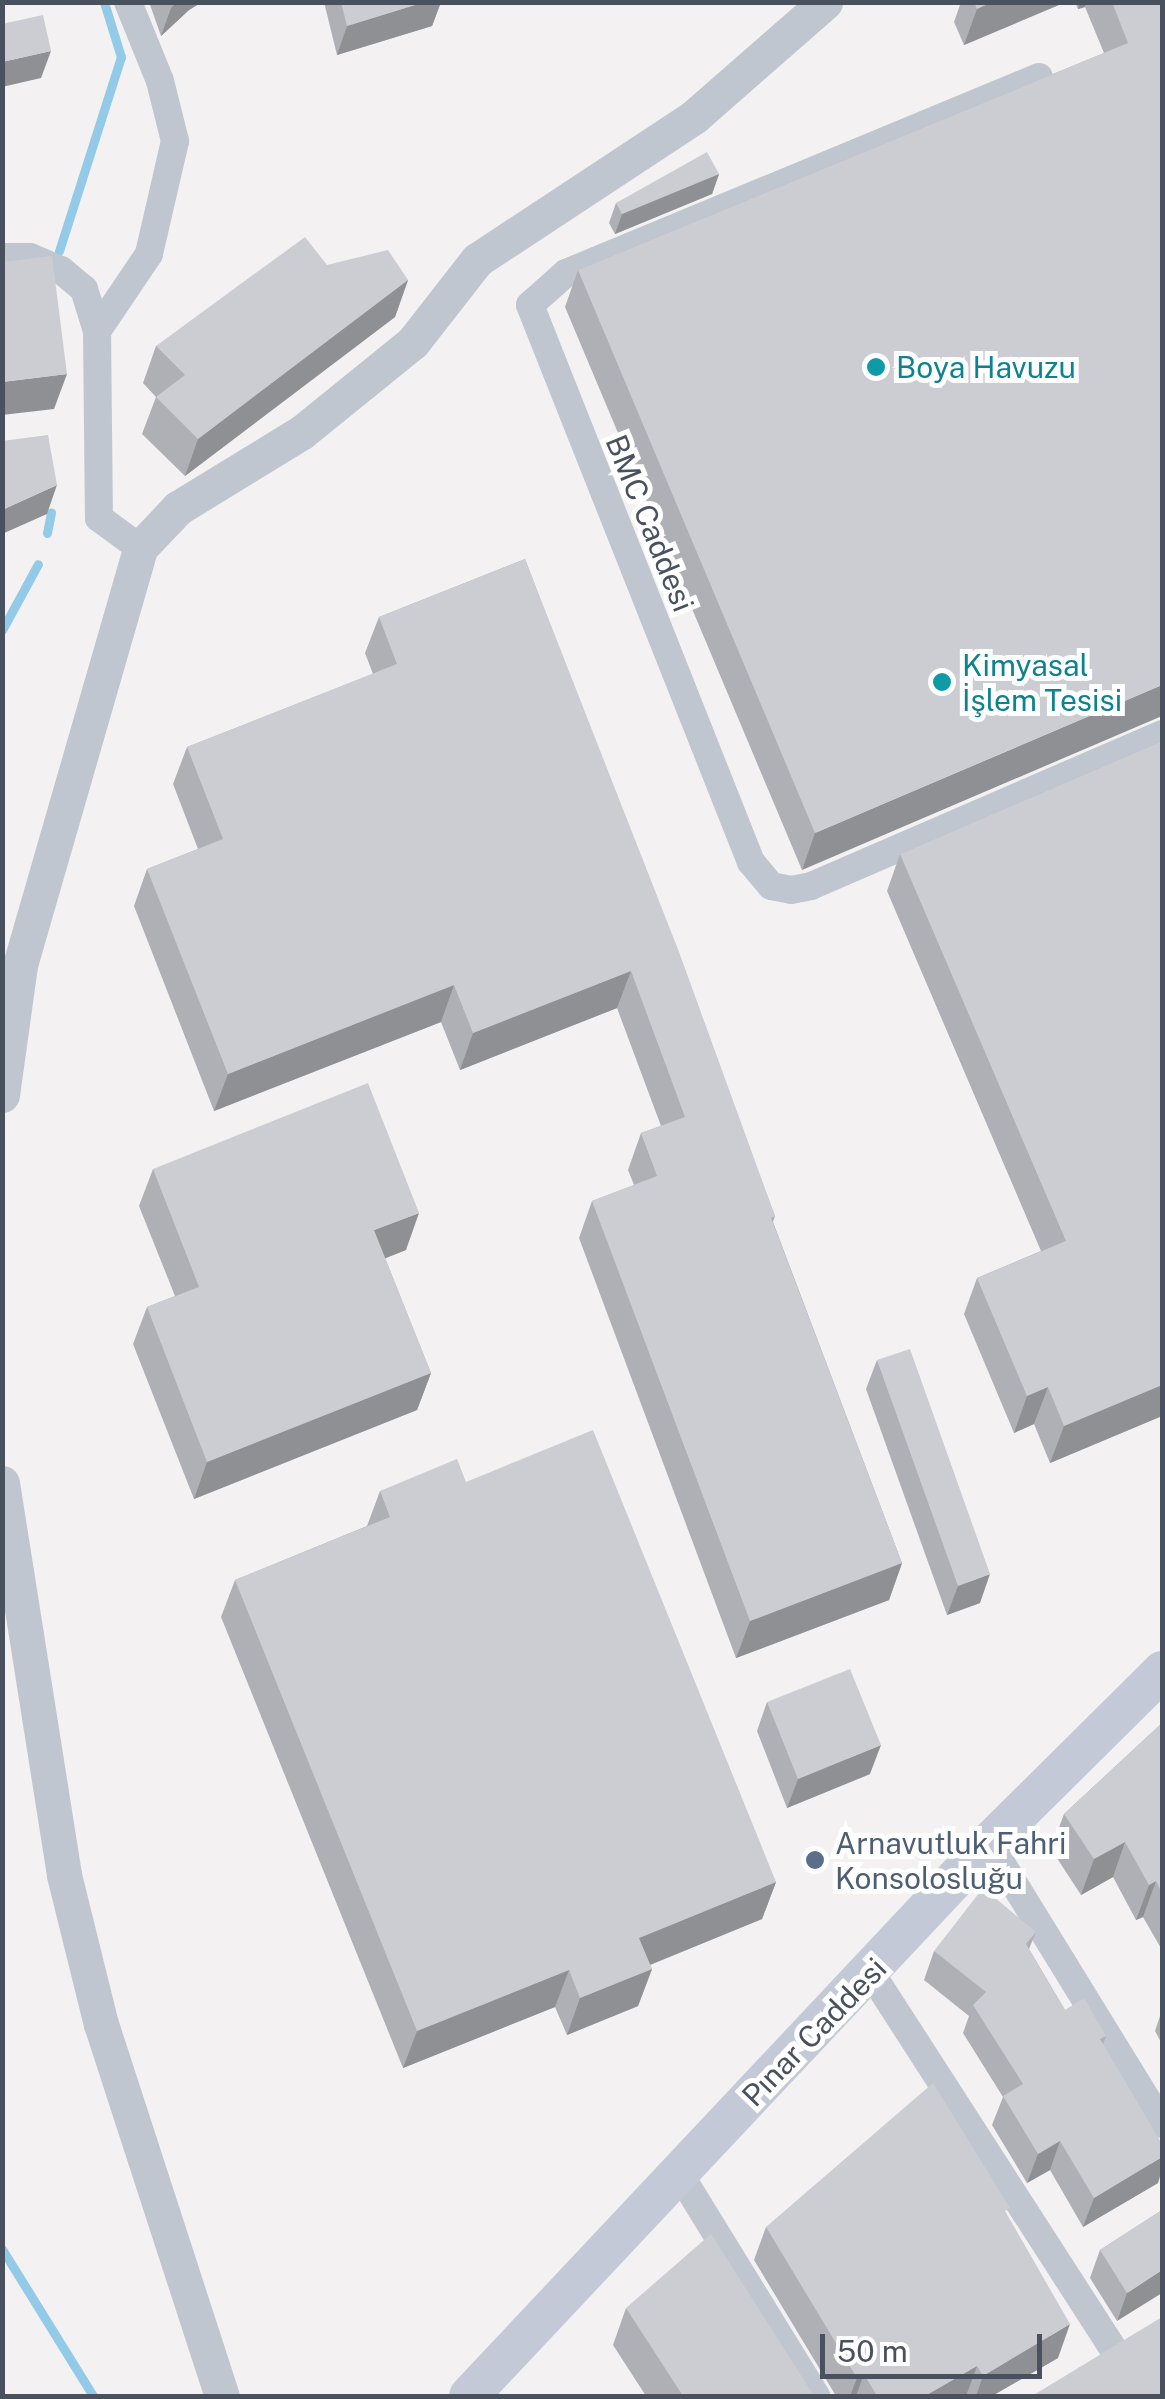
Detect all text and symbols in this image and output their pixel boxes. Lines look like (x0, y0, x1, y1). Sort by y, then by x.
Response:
place label: Boya Havuzu (896, 349, 1076, 385)
marker: Boya Havuzu (865, 356, 887, 378)
street label: BMC Caddesi (598, 429, 702, 617)
place label: Kimyasal İşlem Tesisi (962, 647, 1122, 718)
marker: Kimyasal İşlem Tesisi (931, 671, 953, 693)
place label: Arnavutluk Fahri Konsolosluğu (835, 1825, 1067, 1896)
marker: Arnavutluk Fahri Konsolosluğu (804, 1849, 826, 1871)
street label: Pınar Caddesi (734, 1951, 894, 2113)
scale bar (825, 2314, 1048, 2376)
text: 50 m (837, 2333, 908, 2369)

